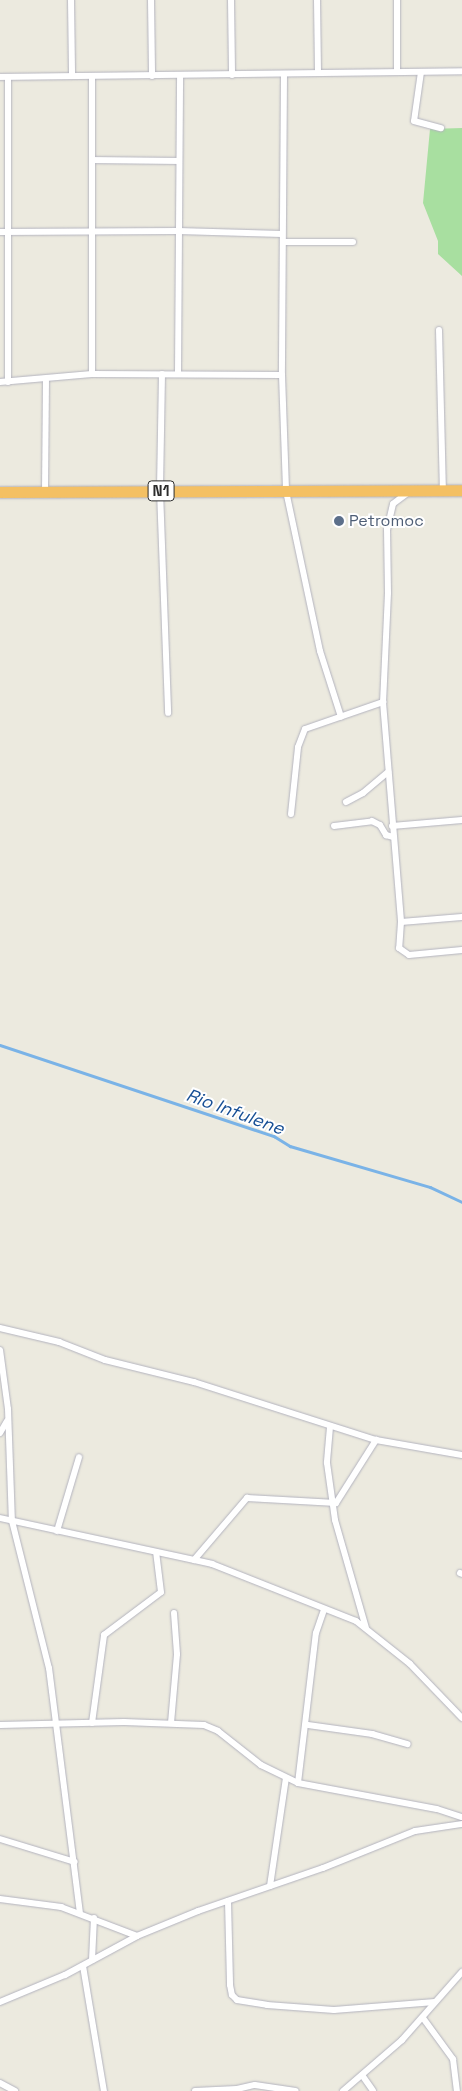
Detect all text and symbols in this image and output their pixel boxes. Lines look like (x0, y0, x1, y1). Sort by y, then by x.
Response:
road number: N1 (147, 478, 175, 504)
place label: Petromoc (349, 511, 424, 531)
marker: Petromoc (333, 515, 345, 527)
water label: Rio Infulene (183, 1084, 287, 1140)

